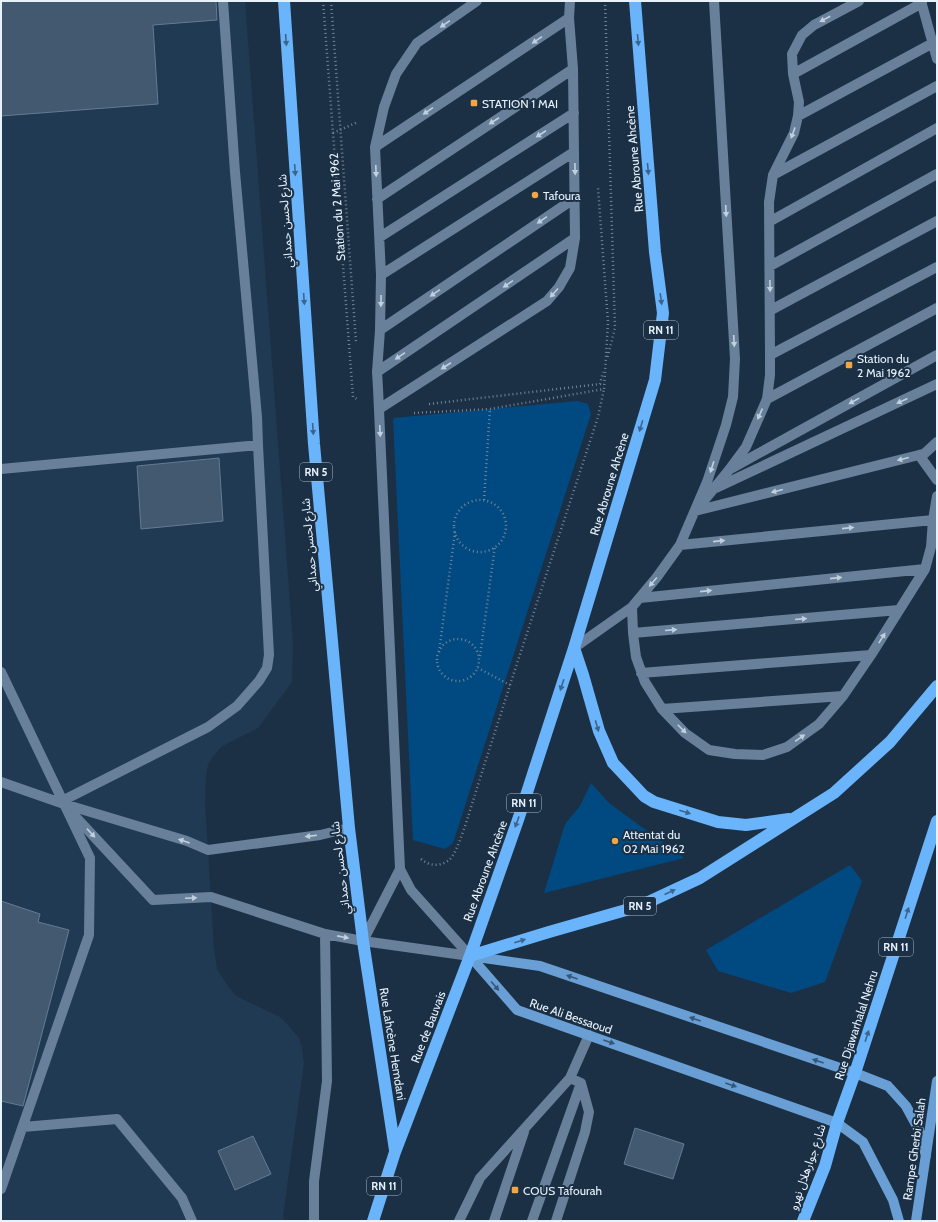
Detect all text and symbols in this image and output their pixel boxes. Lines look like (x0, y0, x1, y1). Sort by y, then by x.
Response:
one-way arrow (819, 16, 831, 22)
one-way arrow (440, 20, 451, 28)
one-way arrow (283, 34, 290, 46)
one-way arrow (635, 34, 642, 46)
one-way arrow (531, 36, 543, 43)
place label: STATION 1 MAI (482, 96, 558, 111)
marker: STATION 1 MAI (469, 98, 479, 108)
street label: Rue Abroune Ahcène (622, 105, 646, 213)
one-way arrow (423, 108, 434, 115)
one-way arrow (489, 117, 499, 125)
one-way arrow (790, 128, 796, 140)
one-way arrow (535, 131, 547, 138)
street label: Station du 2 Mai 1962 (326, 152, 348, 262)
one-way arrow (571, 163, 578, 175)
one-way arrow (645, 163, 652, 175)
one-way arrow (292, 164, 299, 176)
one-way arrow (373, 165, 379, 178)
street label: شارع لحسن حمداني (274, 173, 299, 268)
place label: Tafoura (543, 188, 581, 203)
marker: Tafoura (530, 190, 540, 200)
one-way arrow (723, 205, 730, 217)
one-way arrow (537, 216, 548, 224)
one-way arrow (503, 280, 513, 288)
one-way arrow (767, 280, 773, 293)
one-way arrow (549, 288, 558, 299)
one-way arrow (430, 289, 440, 297)
one-way arrow (300, 293, 307, 305)
one-way arrow (658, 293, 664, 305)
one-way arrow (377, 295, 384, 307)
road number: RN 11 (644, 321, 678, 339)
one-way arrow (731, 335, 738, 347)
place label: Station du 2 Mai 1962 (857, 351, 911, 380)
one-way arrow (395, 352, 405, 360)
marker: Station du 2 Mai 1962 (844, 360, 854, 370)
one-way arrow (441, 362, 451, 370)
one-way arrow (848, 398, 860, 404)
one-way arrow (896, 398, 907, 404)
one-way arrow (757, 409, 763, 420)
one-way arrow (638, 420, 644, 432)
one-way arrow (309, 423, 316, 435)
one-way arrow (376, 425, 383, 437)
street label: Rue Abroune Ahcène (586, 431, 632, 537)
one-way arrow (897, 456, 909, 462)
one-way arrow (709, 462, 715, 474)
road number: RN 5 (300, 463, 332, 481)
one-way arrow (771, 488, 784, 494)
street label: شارع لحسن حمداني (297, 497, 323, 592)
one-way arrow (842, 525, 854, 532)
one-way arrow (713, 538, 725, 544)
one-way arrow (830, 575, 842, 582)
one-way arrow (648, 577, 657, 588)
one-way arrow (700, 588, 712, 595)
one-way arrow (795, 615, 807, 622)
one-way arrow (665, 626, 677, 633)
one-way arrow (878, 632, 885, 644)
one-way arrow (559, 680, 565, 692)
one-way arrow (595, 720, 601, 732)
one-way arrow (677, 724, 687, 734)
one-way arrow (795, 734, 805, 742)
road number: RN 11 (507, 794, 541, 812)
one-way arrow (680, 809, 692, 815)
one-way arrow (514, 817, 520, 829)
street label: Rue Abroune Ahcène (460, 818, 510, 924)
street label: شارع لحسن حمداني (327, 820, 356, 915)
place label: Attentat du 02 Mai 1962 (623, 827, 685, 856)
one-way arrow (86, 828, 95, 838)
one-way arrow (305, 833, 317, 839)
marker: Attentat du 02 Mai 1962 (610, 836, 620, 846)
one-way arrow (178, 837, 190, 843)
one-way arrow (664, 889, 676, 895)
one-way arrow (185, 895, 198, 901)
road number: RN 5 (624, 897, 656, 915)
one-way arrow (904, 906, 910, 918)
one-way arrow (337, 935, 349, 941)
one-way arrow (514, 938, 526, 944)
road number: RN 11 (879, 938, 913, 956)
street label: Rue Djawarhalal Nehru (831, 968, 881, 1082)
one-way arrow (566, 974, 578, 980)
one-way arrow (491, 980, 500, 991)
street label: Rue Lahcène Hemdani (377, 986, 409, 1102)
street label: Rue de Bauvais (407, 989, 449, 1065)
street label: Rue Ali Bessaoud (528, 995, 614, 1037)
one-way arrow (689, 1016, 701, 1022)
one-way arrow (864, 1030, 870, 1042)
one-way arrow (603, 1040, 615, 1046)
one-way arrow (812, 1057, 824, 1063)
one-way arrow (726, 1083, 738, 1089)
street label: Rampe Gherbi Salah (899, 1097, 929, 1201)
street label: شارع جوارهلال نهرو (785, 1122, 831, 1213)
road number: RN 11 (367, 1177, 401, 1195)
place label: COUS Tafourah (523, 1183, 602, 1198)
marker: COUS Tafourah (510, 1185, 520, 1195)

